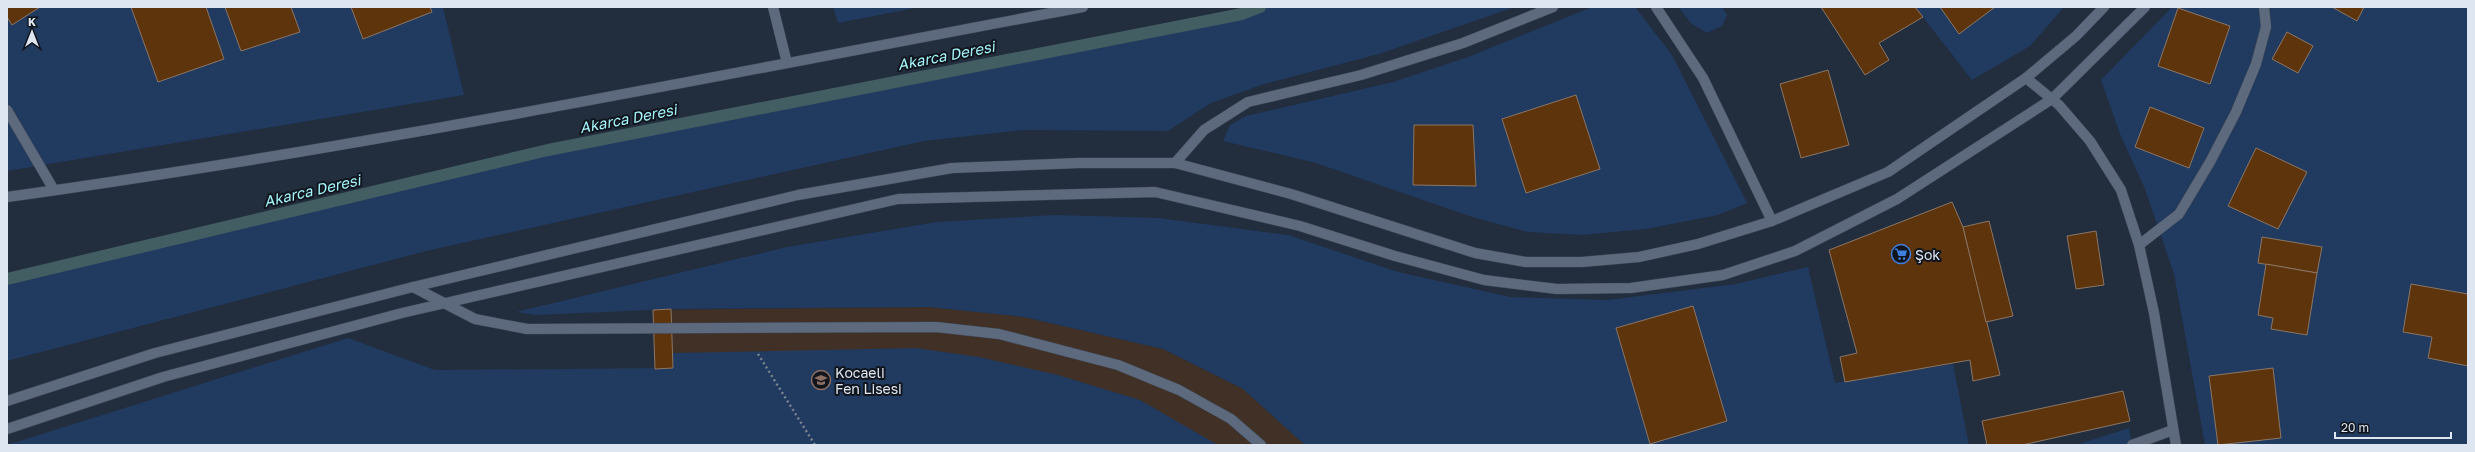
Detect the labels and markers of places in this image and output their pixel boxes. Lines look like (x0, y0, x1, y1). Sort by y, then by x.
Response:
supermarket icon: Şok (1890, 243, 1912, 265)
place label: Şok (1915, 246, 1940, 263)
place label: Kocaeli Fen Lisesi (835, 364, 902, 397)
school or university icon: Kocaeli Fen Lisesi (810, 369, 832, 391)

